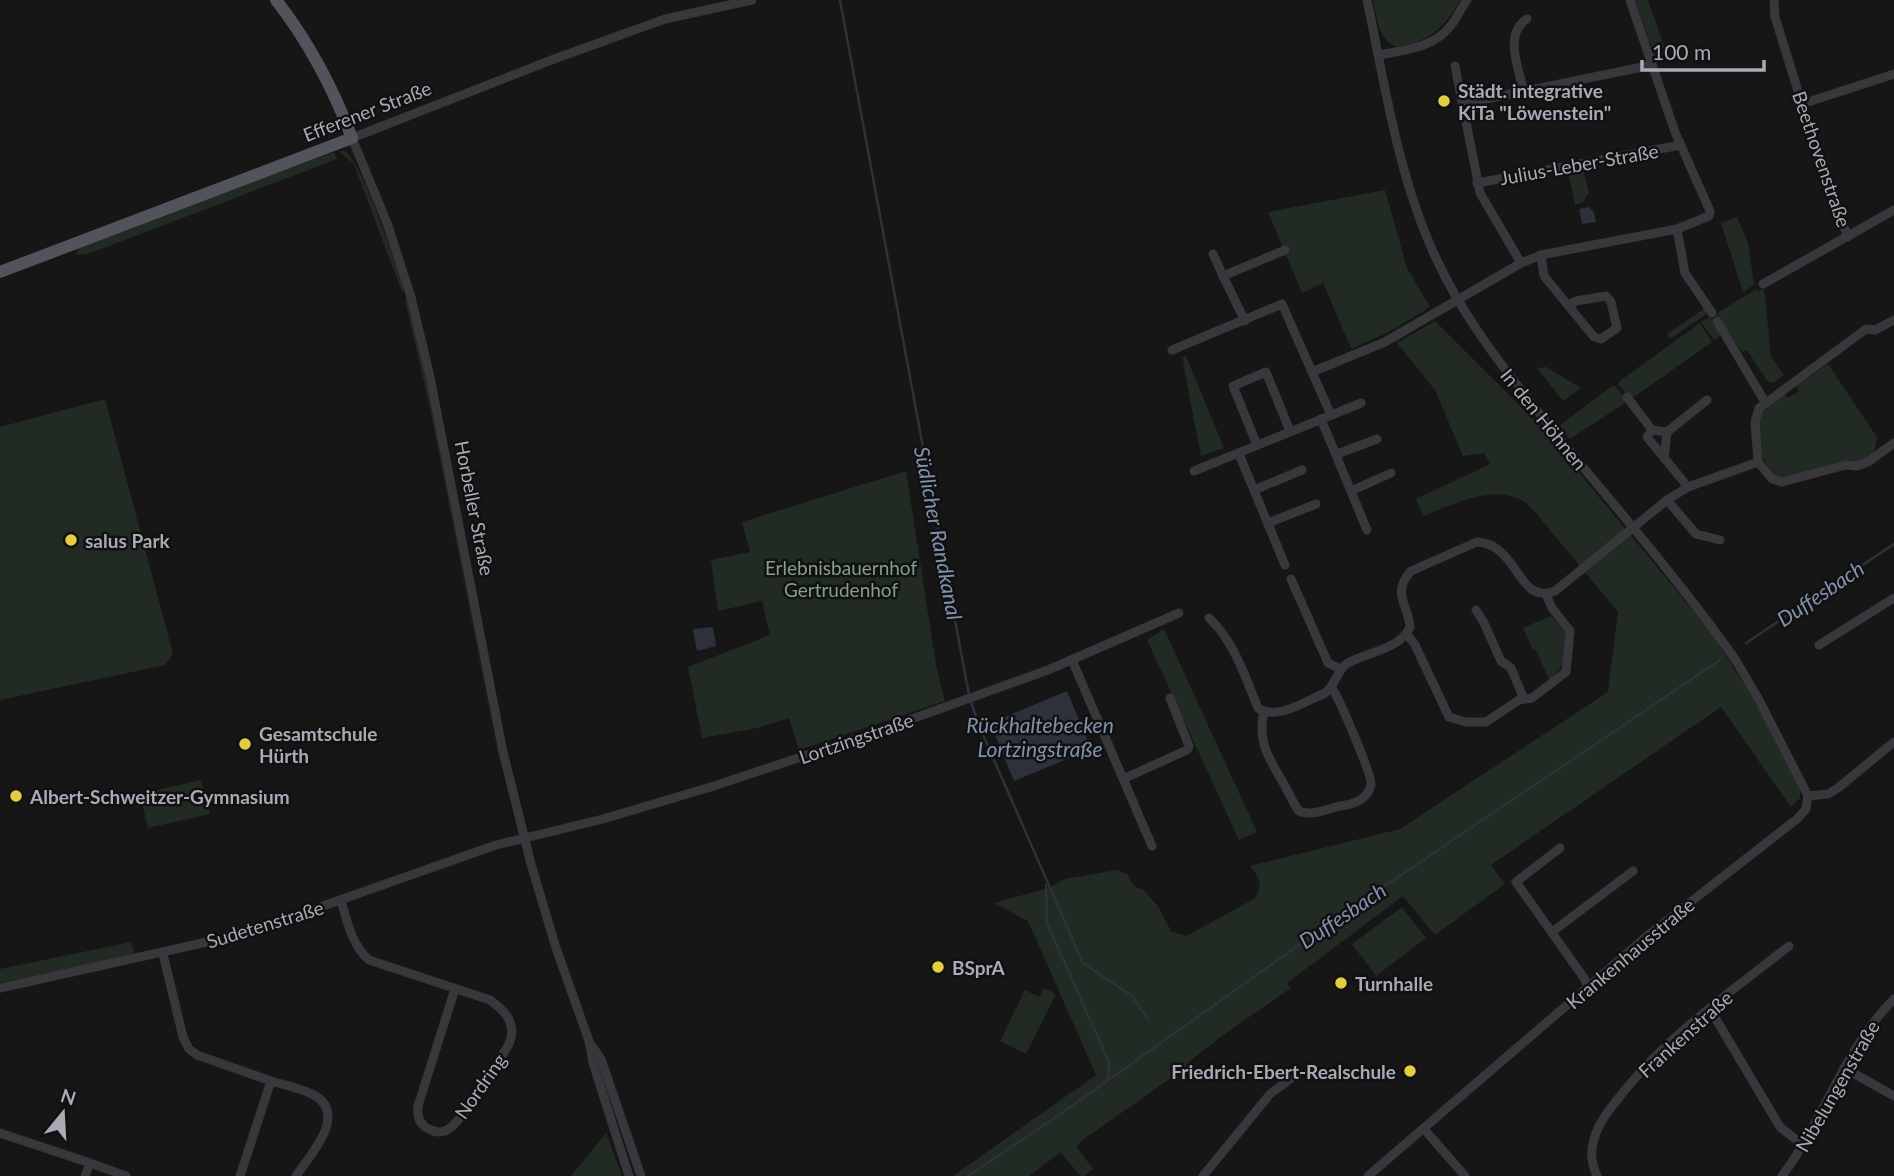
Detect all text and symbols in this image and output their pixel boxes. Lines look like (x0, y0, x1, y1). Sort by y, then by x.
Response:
scale bar (1642, 28, 1764, 72)
text: 100 m (1652, 39, 1711, 64)
street label: Efferener Straße (300, 76, 434, 146)
place label: Städt. integrative KiTa "Löwenstein" (1458, 79, 1611, 124)
street label: Beethovenstraße (1788, 88, 1856, 230)
marker: Städt. integrative KiTa "Löwenstein" (1436, 93, 1452, 109)
street label: Julius-Leber-Straße (1498, 139, 1660, 189)
street label: In den Höhnen (1496, 364, 1592, 474)
street label: Horbeller Straße (451, 439, 499, 577)
water label: Südlicher Randkanal (910, 444, 968, 622)
place label: salus Park (85, 529, 171, 552)
marker: salus Park (63, 532, 79, 548)
water label: Duffesbach (1772, 555, 1868, 631)
park label: Erlebnisbauernhof Gertrudenhof (765, 556, 917, 601)
street label: Lortzingstraße (796, 708, 916, 768)
water label: Rückhaltebecken Lortzingstraße (966, 712, 1114, 761)
place label: Gesamtschule Hürth (259, 722, 377, 767)
marker: Gesamtschule Hürth (237, 736, 253, 752)
place label: Albert-Schweitzer-Gymnasium (29, 785, 290, 808)
marker: Albert-Schweitzer-Gymnasium (8, 788, 24, 804)
water label: Duffesbach (1294, 877, 1390, 953)
street label: Krankenhausstraße (1561, 893, 1699, 1013)
street label: Sudetenstraße (204, 895, 326, 953)
place label: BSprA (952, 956, 1006, 979)
marker: BSprA (930, 959, 946, 975)
place label: Turnhalle (1355, 972, 1433, 995)
marker: Turnhalle (1333, 975, 1349, 991)
street label: Frankenstraße (1633, 986, 1737, 1082)
street label: Nibelungenstraße (1790, 1016, 1884, 1156)
street label: Nordring (449, 1049, 511, 1123)
place label: Friedrich-Ebert-Realschule (1171, 1060, 1396, 1083)
marker: Friedrich-Ebert-Realschule (1402, 1063, 1418, 1079)
north arrow (28, 1078, 98, 1148)
text: N (58, 1083, 79, 1110)

